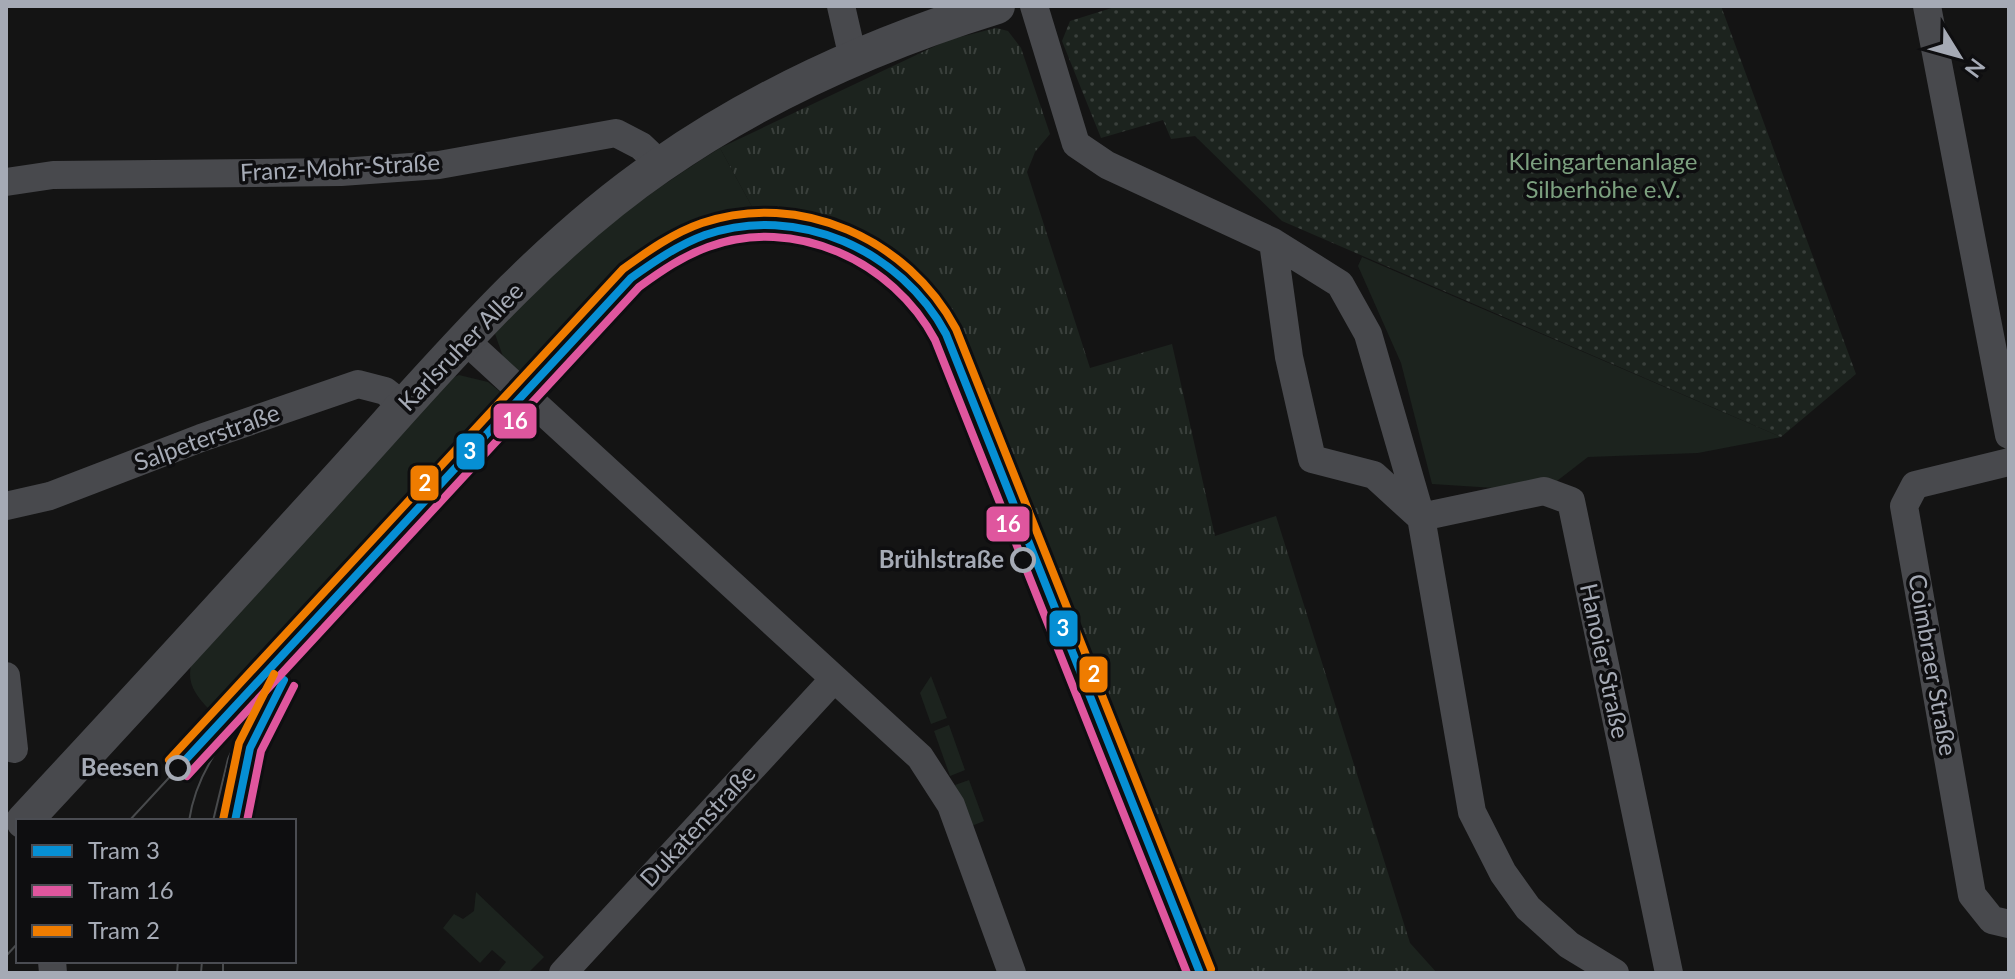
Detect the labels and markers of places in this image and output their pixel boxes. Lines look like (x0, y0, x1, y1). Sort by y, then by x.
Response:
place label: Brühlstraße (879, 544, 1004, 573)
marker: Brühlstraße (1011, 548, 1035, 572)
place label: Beesen (81, 752, 159, 781)
marker: Beesen (166, 756, 190, 780)

